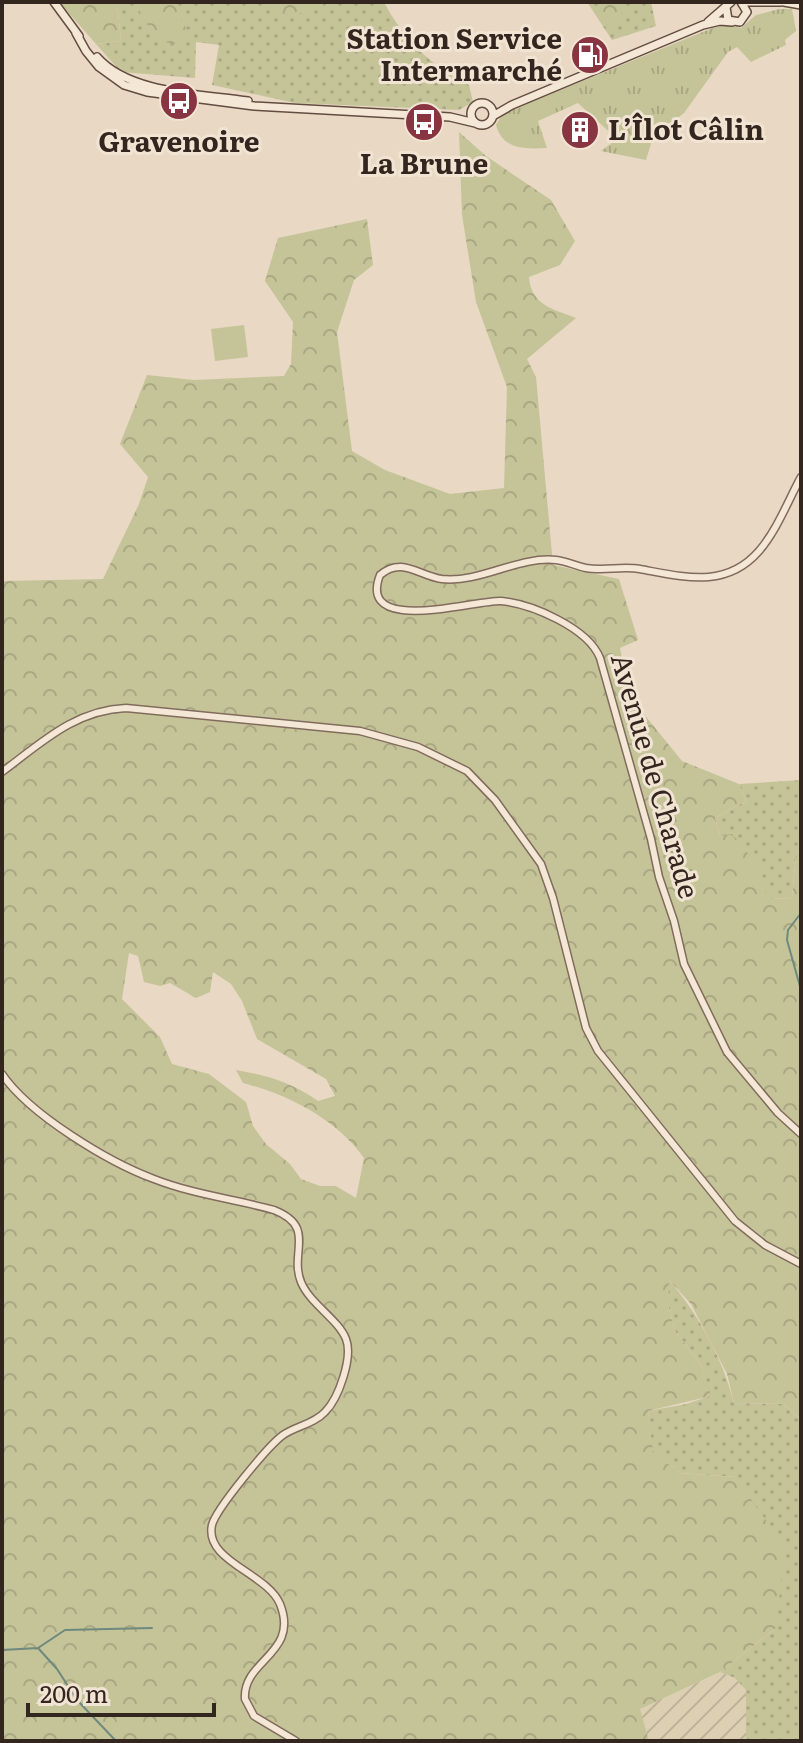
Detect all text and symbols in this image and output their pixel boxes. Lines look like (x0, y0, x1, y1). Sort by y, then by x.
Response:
place label: Station Service Intermarché (346, 16, 562, 90)
fuel station icon: Station Service Intermarché (569, 34, 611, 76)
bus stop icon: Gravenoire (158, 80, 200, 122)
bus stop icon: La Brune (403, 101, 445, 143)
place label: L’Îlot Câlin (608, 107, 764, 149)
building icon: L’Îlot Câlin (559, 109, 601, 151)
place label: Gravenoire (98, 119, 260, 161)
place label: La Brune (360, 141, 488, 183)
street label: Avenue de Charade (602, 648, 712, 903)
scale bar (28, 1667, 214, 1717)
text: 200 m (40, 1675, 108, 1710)

